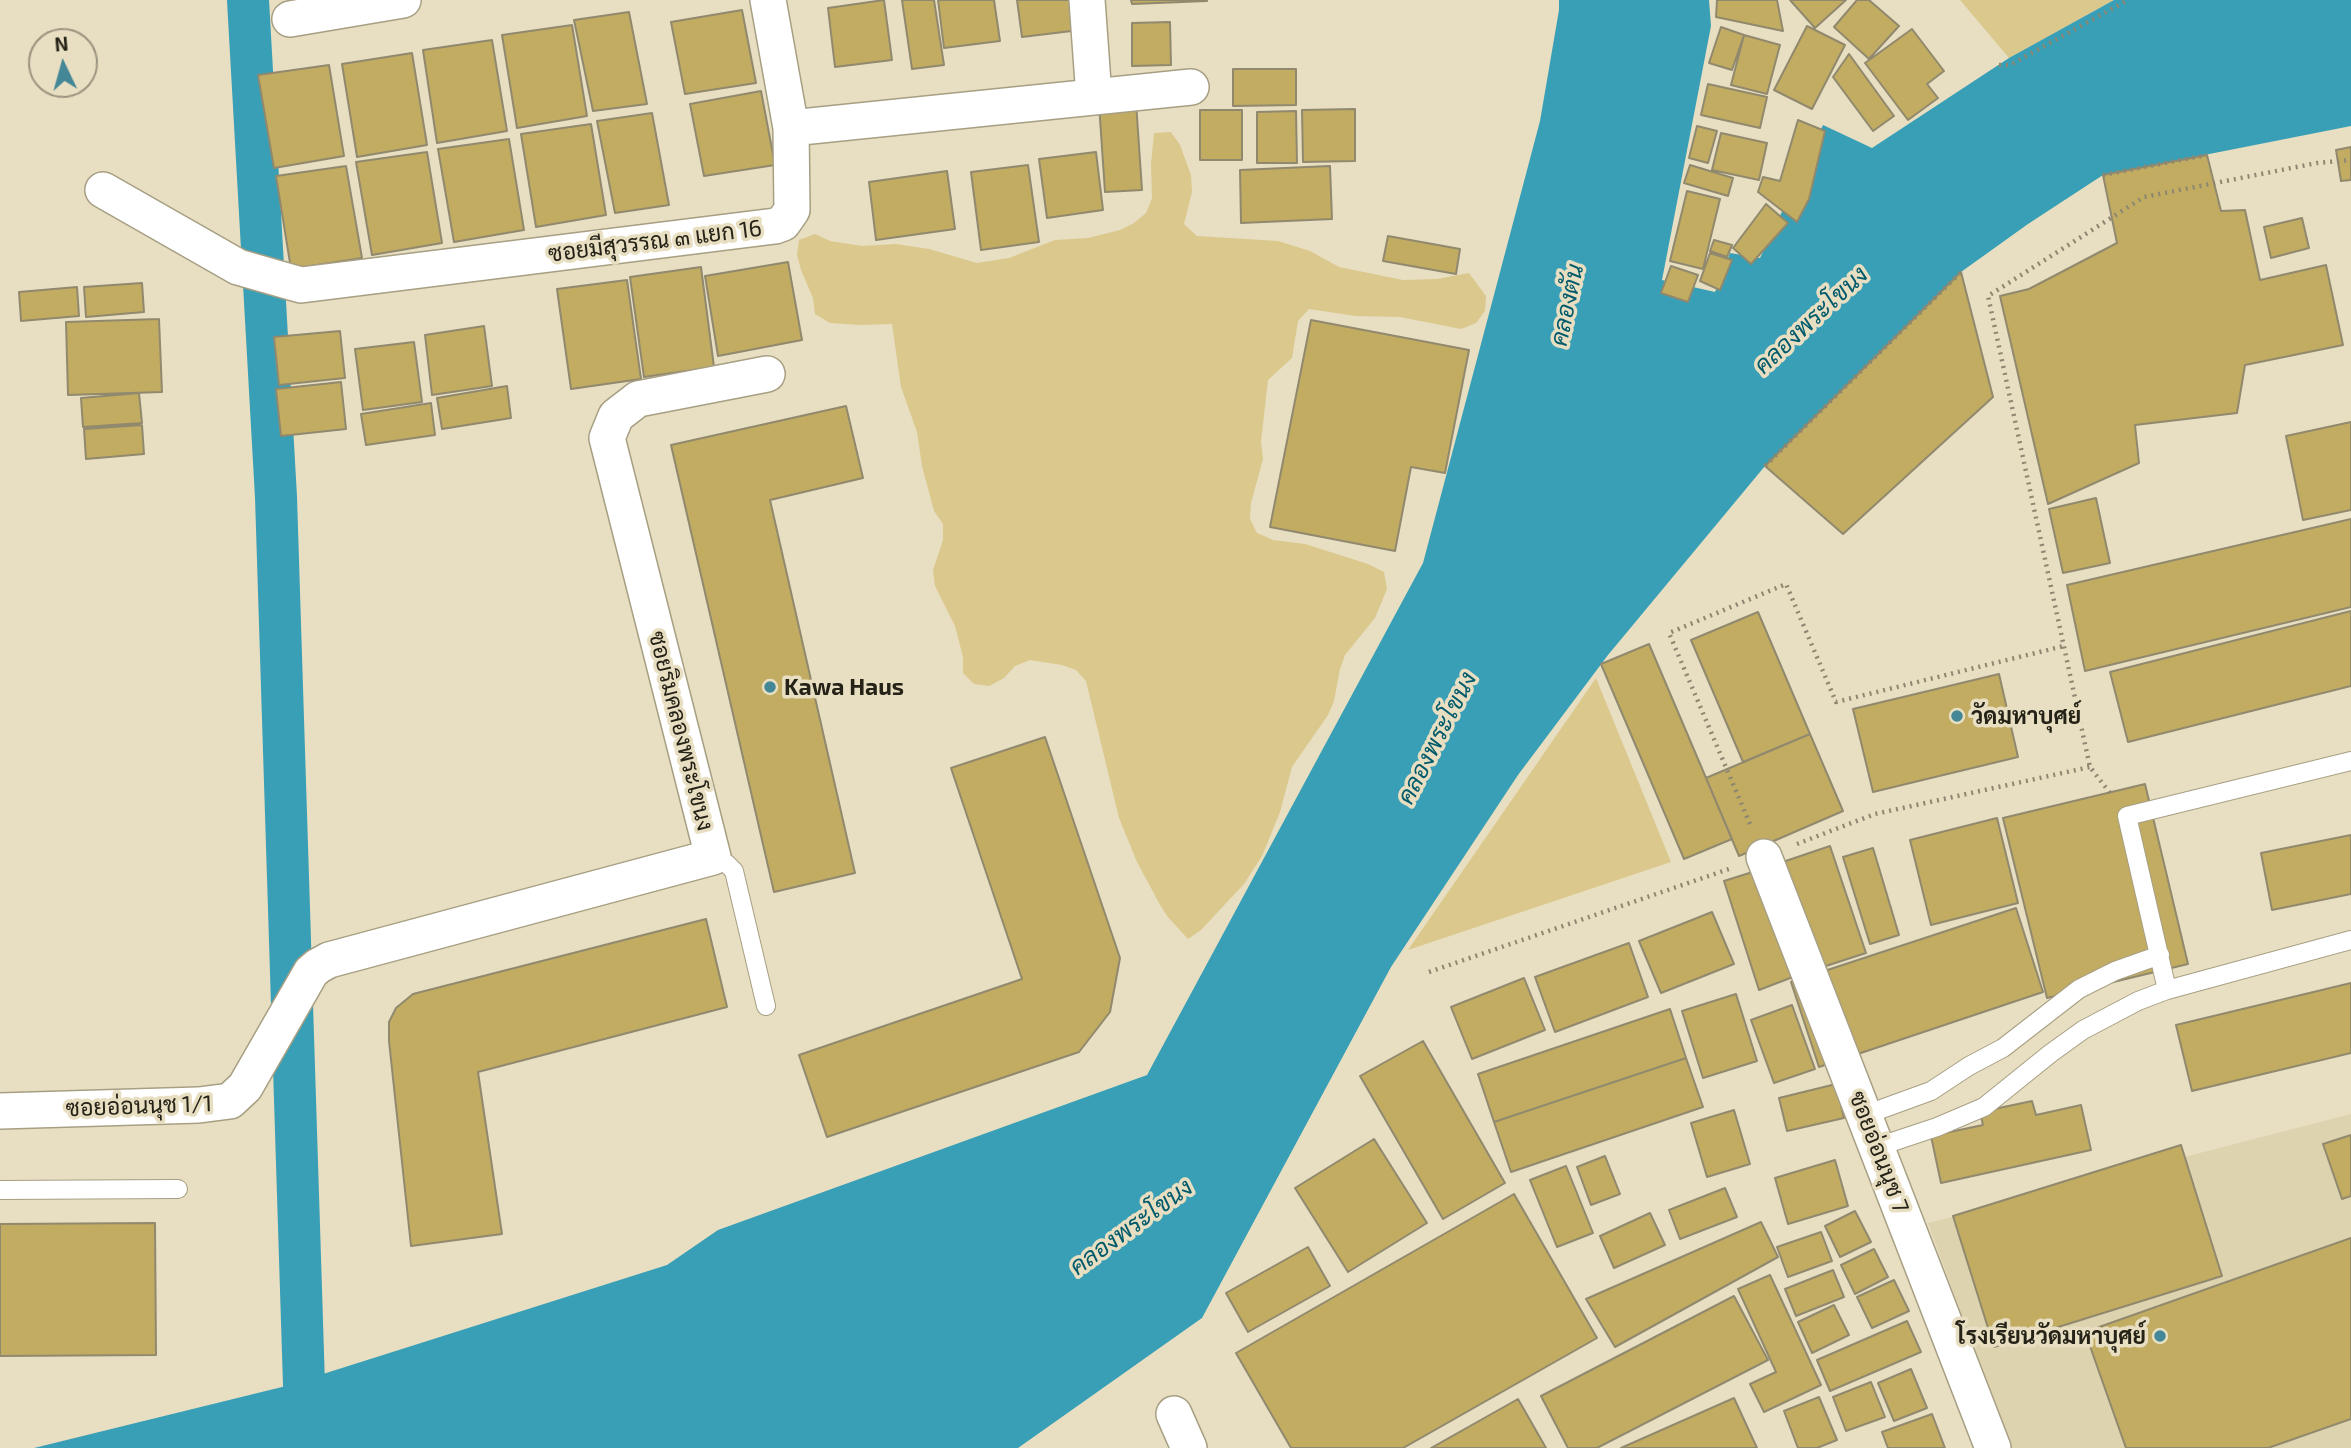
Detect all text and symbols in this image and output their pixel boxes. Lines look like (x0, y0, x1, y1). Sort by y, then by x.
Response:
north arrow (28, 28, 98, 98)
text: N (53, 32, 69, 56)
street label: ซอยมีสุวรรณ ๓ แยก 16 (547, 214, 763, 268)
water label: คลองพระโขนง (1748, 260, 1874, 380)
water label: คลองตัน (1544, 261, 1590, 349)
street label: ซอยริมคลองพระโขนง (643, 628, 719, 834)
water label: คลองพระโขนง (1391, 667, 1483, 809)
place label: Kawa Haus (784, 673, 904, 701)
marker: Kawa Haus (762, 679, 778, 695)
place label: วัดมหาบุศย์ (1971, 702, 2081, 730)
marker: วัดมหาบุศย์ (1949, 708, 1965, 724)
street label: ซอยอ่อนนุช 7 (1843, 1087, 1915, 1217)
street label: ซอยอ่อนนุช 1/1 (65, 1090, 213, 1122)
water label: คลองพระโขนง (1064, 1173, 1198, 1281)
place label: โรงเรียนวัดมหาบุศย์ (1956, 1322, 2146, 1350)
marker: โรงเรียนวัดมหาบุศย์ (2152, 1328, 2168, 1344)

